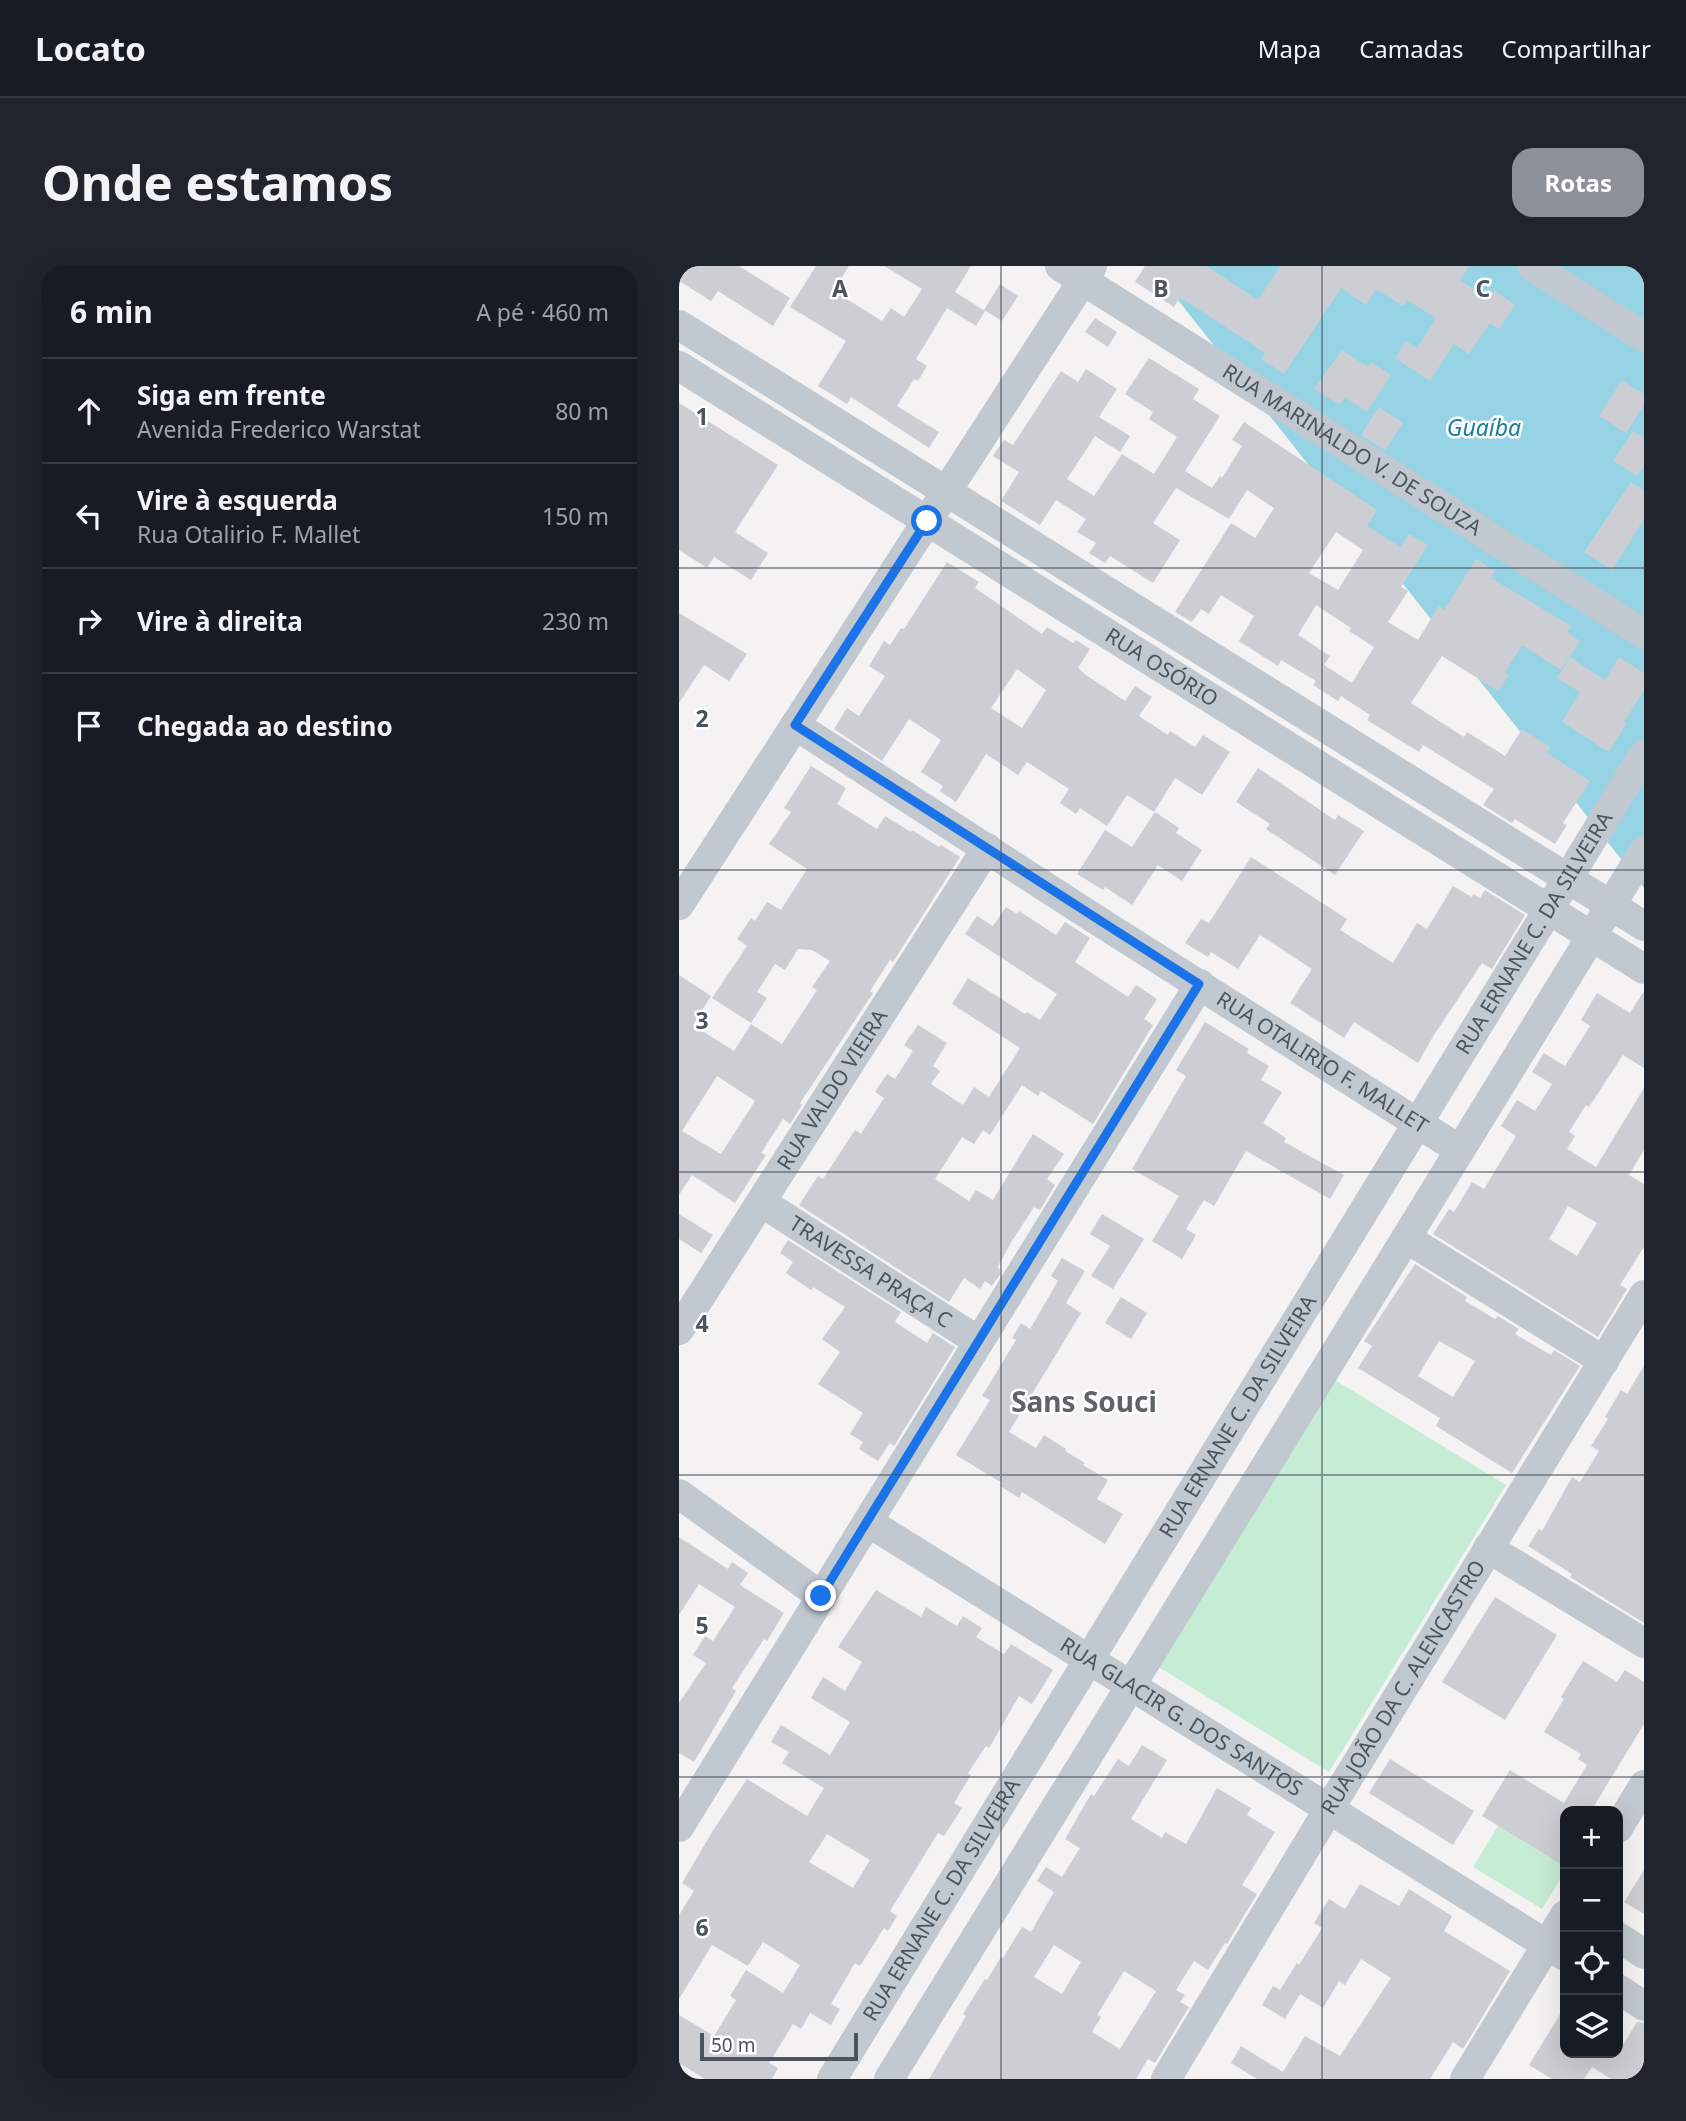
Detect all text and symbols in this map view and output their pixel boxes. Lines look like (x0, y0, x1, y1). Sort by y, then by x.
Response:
text: Locato (35, 26, 146, 71)
text: Mapa (1258, 32, 1321, 65)
text: Camadas (1359, 32, 1463, 65)
text: Compartilhar (1501, 32, 1651, 65)
button: Rotas (1512, 148, 1644, 217)
text: Onde estamos (42, 149, 393, 215)
text: A (832, 272, 848, 304)
text: B (1153, 272, 1169, 304)
text: C (1476, 272, 1491, 304)
text: 6 min (70, 291, 153, 332)
text: A pé · 460 m (476, 296, 609, 328)
street label: RUA MARINALDO V. DE SOUZA (1217, 357, 1488, 542)
text: Siga em frente (137, 377, 326, 413)
icon: ahead (70, 392, 108, 430)
text: 80 m (555, 395, 609, 427)
text: 1 (695, 400, 709, 432)
water label: Guaíba (1447, 411, 1521, 443)
text: Avenida Frederico Warstat (137, 413, 421, 445)
text: Vire à esquerda (137, 482, 338, 518)
icon: left (70, 497, 108, 535)
text: 150 m (542, 500, 609, 532)
route start (911, 505, 942, 536)
text: Rua Otalirio F. Mallet (137, 518, 360, 550)
icon: right (70, 602, 108, 640)
text: Vire à direita (137, 603, 303, 639)
text: 230 m (542, 605, 609, 637)
street label: RUA OSÓRIO (1100, 621, 1224, 712)
text: 2 (695, 702, 709, 734)
icon: arrive (70, 707, 108, 745)
text: Chegada ao destino (137, 708, 393, 744)
street label: RUA ERNANE C. DA SILVEIRA (1448, 805, 1619, 1059)
street label: RUA OTALIRIO F. MALLET (1211, 984, 1434, 1139)
street label: RUA VALDO VIEIRA (770, 1003, 894, 1175)
text: 3 (695, 1004, 709, 1036)
street label: TRAVESSA PRAÇA C (784, 1209, 958, 1334)
street label: RUA ERNANE C. DA SILVEIRA (1152, 1289, 1322, 1543)
text: 4 (695, 1307, 709, 1339)
district label: Sans Souci (1011, 1382, 1157, 1420)
street label: RUA JOÃO DA C. ALENCASTRO (1314, 1554, 1491, 1819)
route end (805, 1580, 836, 1611)
text: 5 (695, 1609, 709, 1641)
street label: RUA GLACIR G. DOS SANTOS (1055, 1630, 1308, 1802)
street label: RUA ERNANE C. DA SILVEIRA (856, 1772, 1026, 2026)
map controls (1560, 1806, 1623, 2058)
button: + (1560, 1806, 1623, 1869)
button: − (1560, 1869, 1623, 1932)
text: 6 (695, 1911, 709, 1943)
button: locate (1560, 1932, 1623, 1995)
button: layers (1560, 1995, 1623, 2058)
scale bar (700, 2030, 857, 2062)
text: 50 m (711, 2032, 755, 2058)

